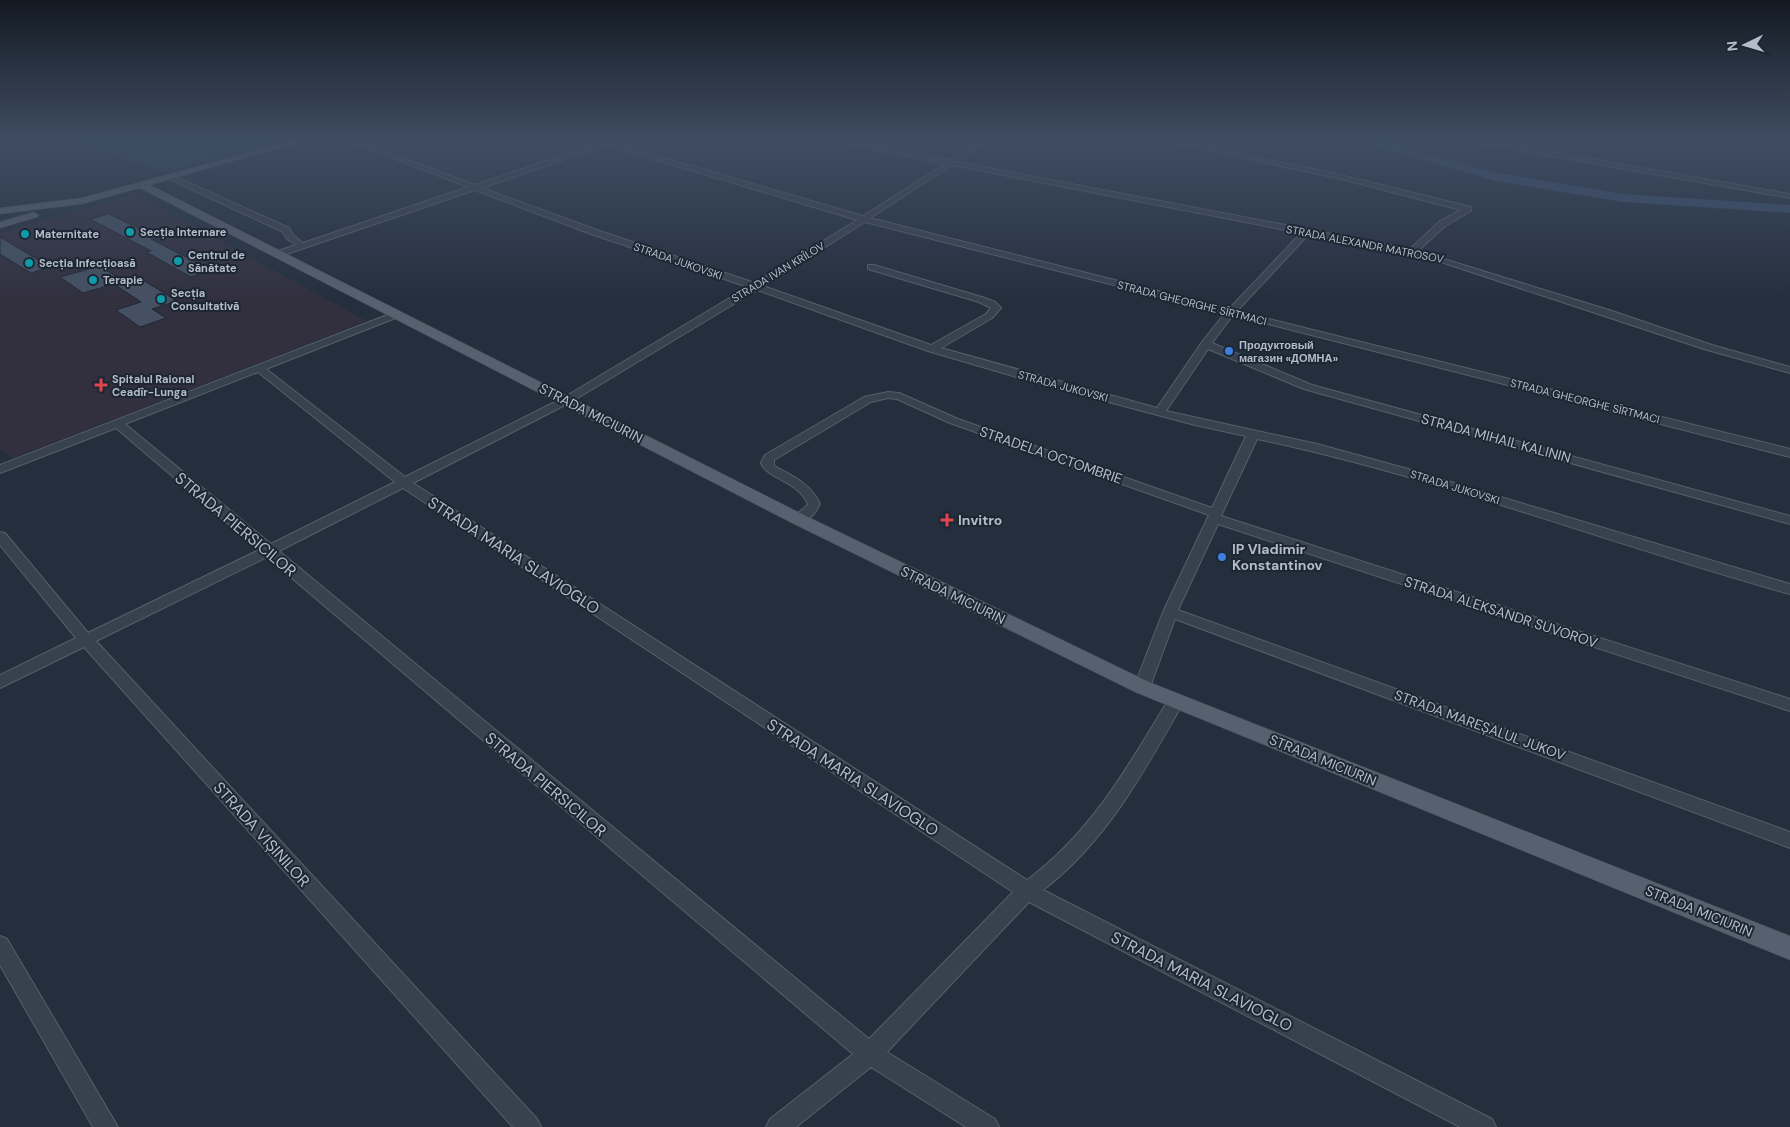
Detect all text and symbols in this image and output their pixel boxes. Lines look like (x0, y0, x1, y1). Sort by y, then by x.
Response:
north arrow (1720, 20, 1770, 70)
text: N (1723, 40, 1741, 52)
street label: STRADA ALEXANDR MATROSOV (1285, 222, 1446, 266)
place label: Secția Internare (140, 225, 227, 239)
marker: Secția Internare (124, 226, 136, 238)
place label: Maternitate (35, 227, 99, 241)
marker: Maternitate (19, 228, 31, 240)
street label: STRADA IVAN KRÎLOV (729, 238, 828, 305)
street label: STRADA JUKOVSKI (632, 239, 724, 283)
place label: Centrul de Sănătate (188, 248, 245, 275)
marker: Centrul de Sănătate (172, 255, 184, 267)
place label: Secția Infecțioasă (39, 256, 136, 270)
marker: Secția Infecțioasă (23, 257, 35, 269)
place label: Terapie (103, 273, 143, 287)
marker: Terapie (87, 274, 99, 286)
street label: STRADA GHEORGHE SÎRTMACI (1116, 278, 1268, 328)
place label: Secția Consultativă (171, 286, 239, 313)
marker: Secția Consultativă (155, 293, 167, 305)
place label: Продуктовый магазин «ДОМНА» (1239, 338, 1338, 365)
marker: Продуктовый магазин «ДОМНА» (1223, 345, 1235, 357)
street label: STRADA JUKOVSKI (1016, 367, 1110, 405)
place label: Spitalul Raional Ceadîr-Lunga (112, 372, 194, 399)
street label: STRADA GHEORGHE SÎRTMACI (1509, 376, 1661, 426)
marker: Spitalul Raional Ceadîr-Lunga (94, 378, 108, 392)
street label: STRADA MICIURIN (536, 379, 646, 447)
street label: STRADA MIHAIL KALININ (1419, 409, 1573, 467)
street label: STRADELA OCTOMBRIE (977, 422, 1125, 488)
street label: STRADA PIERSICILOR (171, 467, 301, 581)
street label: STRADA JUKOVSKI (1409, 467, 1501, 507)
street label: STRADA MARIA SLAVIOGLO (424, 492, 604, 619)
place label: Invitro (958, 511, 1002, 529)
marker: Invitro (940, 513, 954, 527)
place label: IP Vladimir Konstantinov (1232, 540, 1323, 574)
marker: IP Vladimir Konstantinov (1216, 551, 1228, 563)
street label: STRADA MICIURIN (898, 562, 1008, 628)
street label: STRADA ALEKSANDR SUVOROV (1402, 572, 1600, 652)
street label: STRADA MAREȘALUL JUKOV (1392, 686, 1569, 765)
street label: STRADA MARIA SLAVIOGLO (763, 714, 943, 841)
street label: STRADA PIERSICILOR (481, 727, 611, 841)
street label: STRADA MICIURIN (1267, 730, 1379, 790)
street label: STRADA VIȘINILOR (209, 777, 315, 891)
street label: STRADA MICIURIN (1643, 881, 1755, 941)
street label: STRADA MARIA SLAVIOGLO (1107, 926, 1296, 1036)

